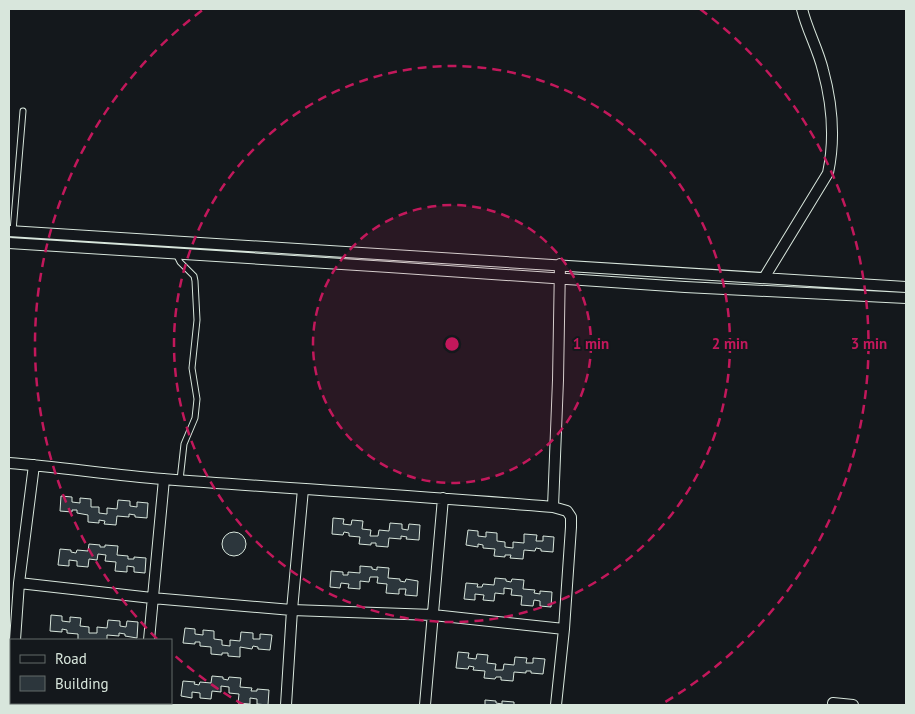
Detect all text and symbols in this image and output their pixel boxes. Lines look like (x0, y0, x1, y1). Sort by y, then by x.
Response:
text: 1 min (573, 334, 609, 353)
text: 2 min (712, 334, 748, 353)
text: 3 min (851, 334, 887, 353)
centre of rings (443, 335, 461, 353)
legend (10, 639, 172, 704)
text: Road (55, 649, 87, 668)
text: Building (55, 674, 109, 693)

